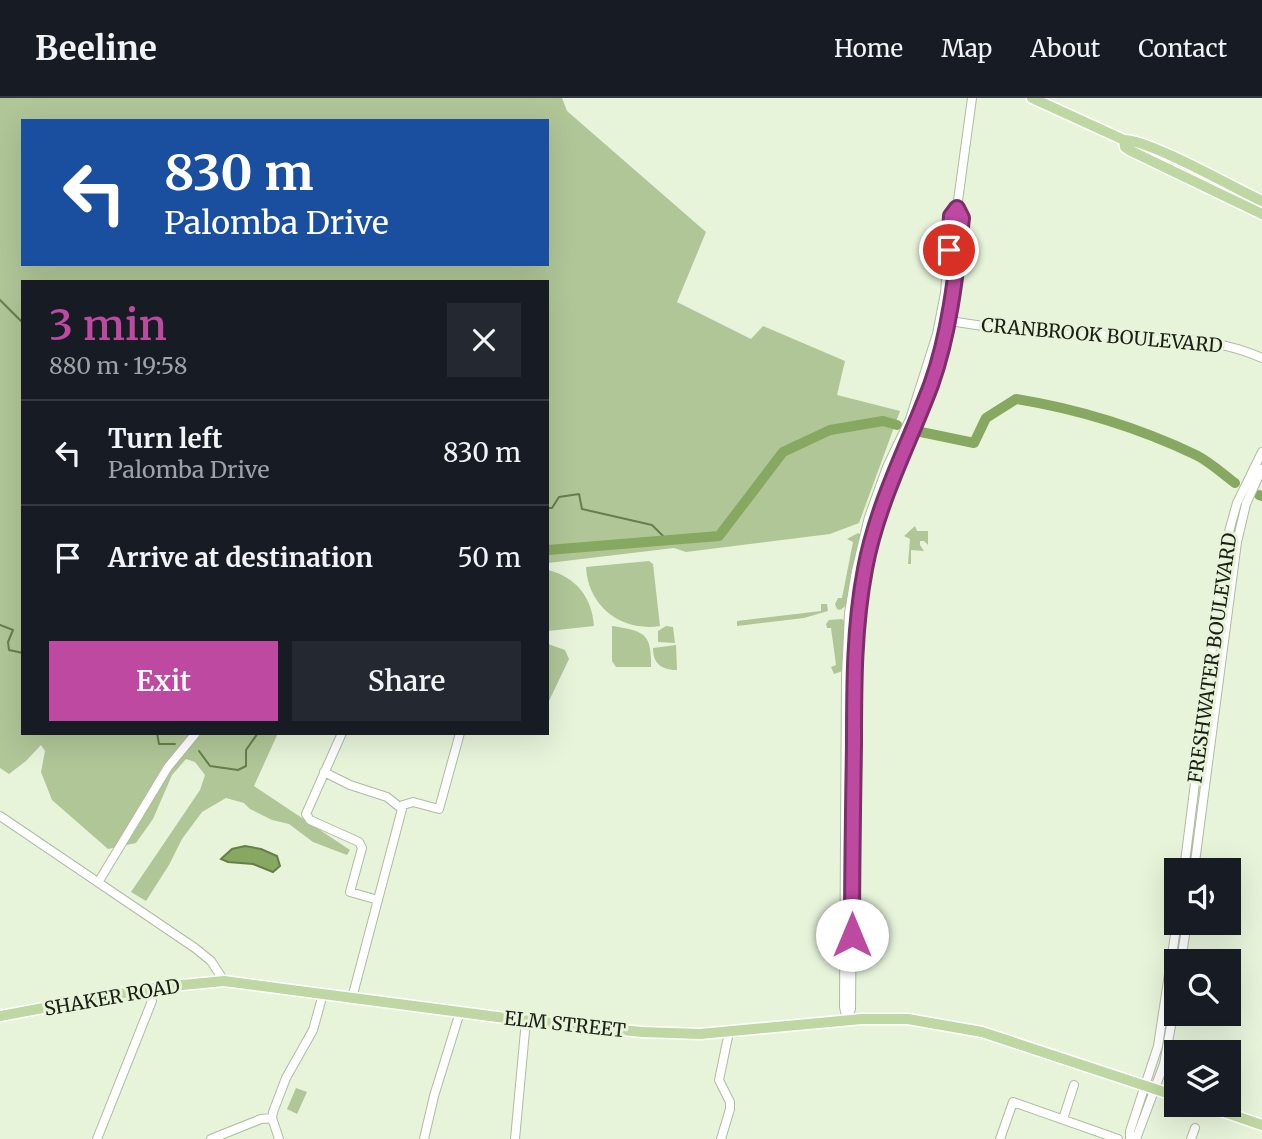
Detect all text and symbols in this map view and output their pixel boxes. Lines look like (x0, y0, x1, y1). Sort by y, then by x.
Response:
text: Beeline (35, 28, 157, 69)
text: Home (834, 33, 903, 64)
text: Map (941, 33, 992, 64)
text: About (1030, 33, 1100, 64)
text: Contact (1138, 33, 1227, 64)
text: 830 m (164, 142, 314, 203)
icon: left (49, 147, 140, 238)
text: Palomba Drive (164, 203, 389, 243)
pin (919, 220, 979, 280)
icon: arrive (930, 231, 968, 269)
text: 3 min (49, 299, 167, 351)
button: close (447, 303, 521, 377)
street label: CRANBROOK BOULEVARD (980, 312, 1224, 358)
text: 880 m · 19:58 (49, 351, 187, 380)
text: Turn left (108, 422, 222, 455)
icon: left (49, 434, 87, 472)
text: 830 m (443, 436, 521, 469)
text: Palomba Drive (108, 455, 270, 484)
street label: FRESHWATER BOULEVARD (1183, 531, 1241, 785)
icon: arrive (49, 539, 87, 577)
text: Arrive at destination (108, 541, 373, 574)
text: 50 m (457, 541, 521, 574)
button: Exit (49, 641, 278, 721)
button: Share (292, 641, 521, 721)
map controls (1164, 858, 1241, 1117)
button: sound (1164, 858, 1241, 935)
position arrow (815, 898, 889, 972)
button: search (1164, 949, 1241, 1026)
street label: SHAKER ROAD (42, 973, 182, 1021)
street label: ELM STREET (503, 1006, 627, 1042)
button: layers (1164, 1040, 1241, 1117)

